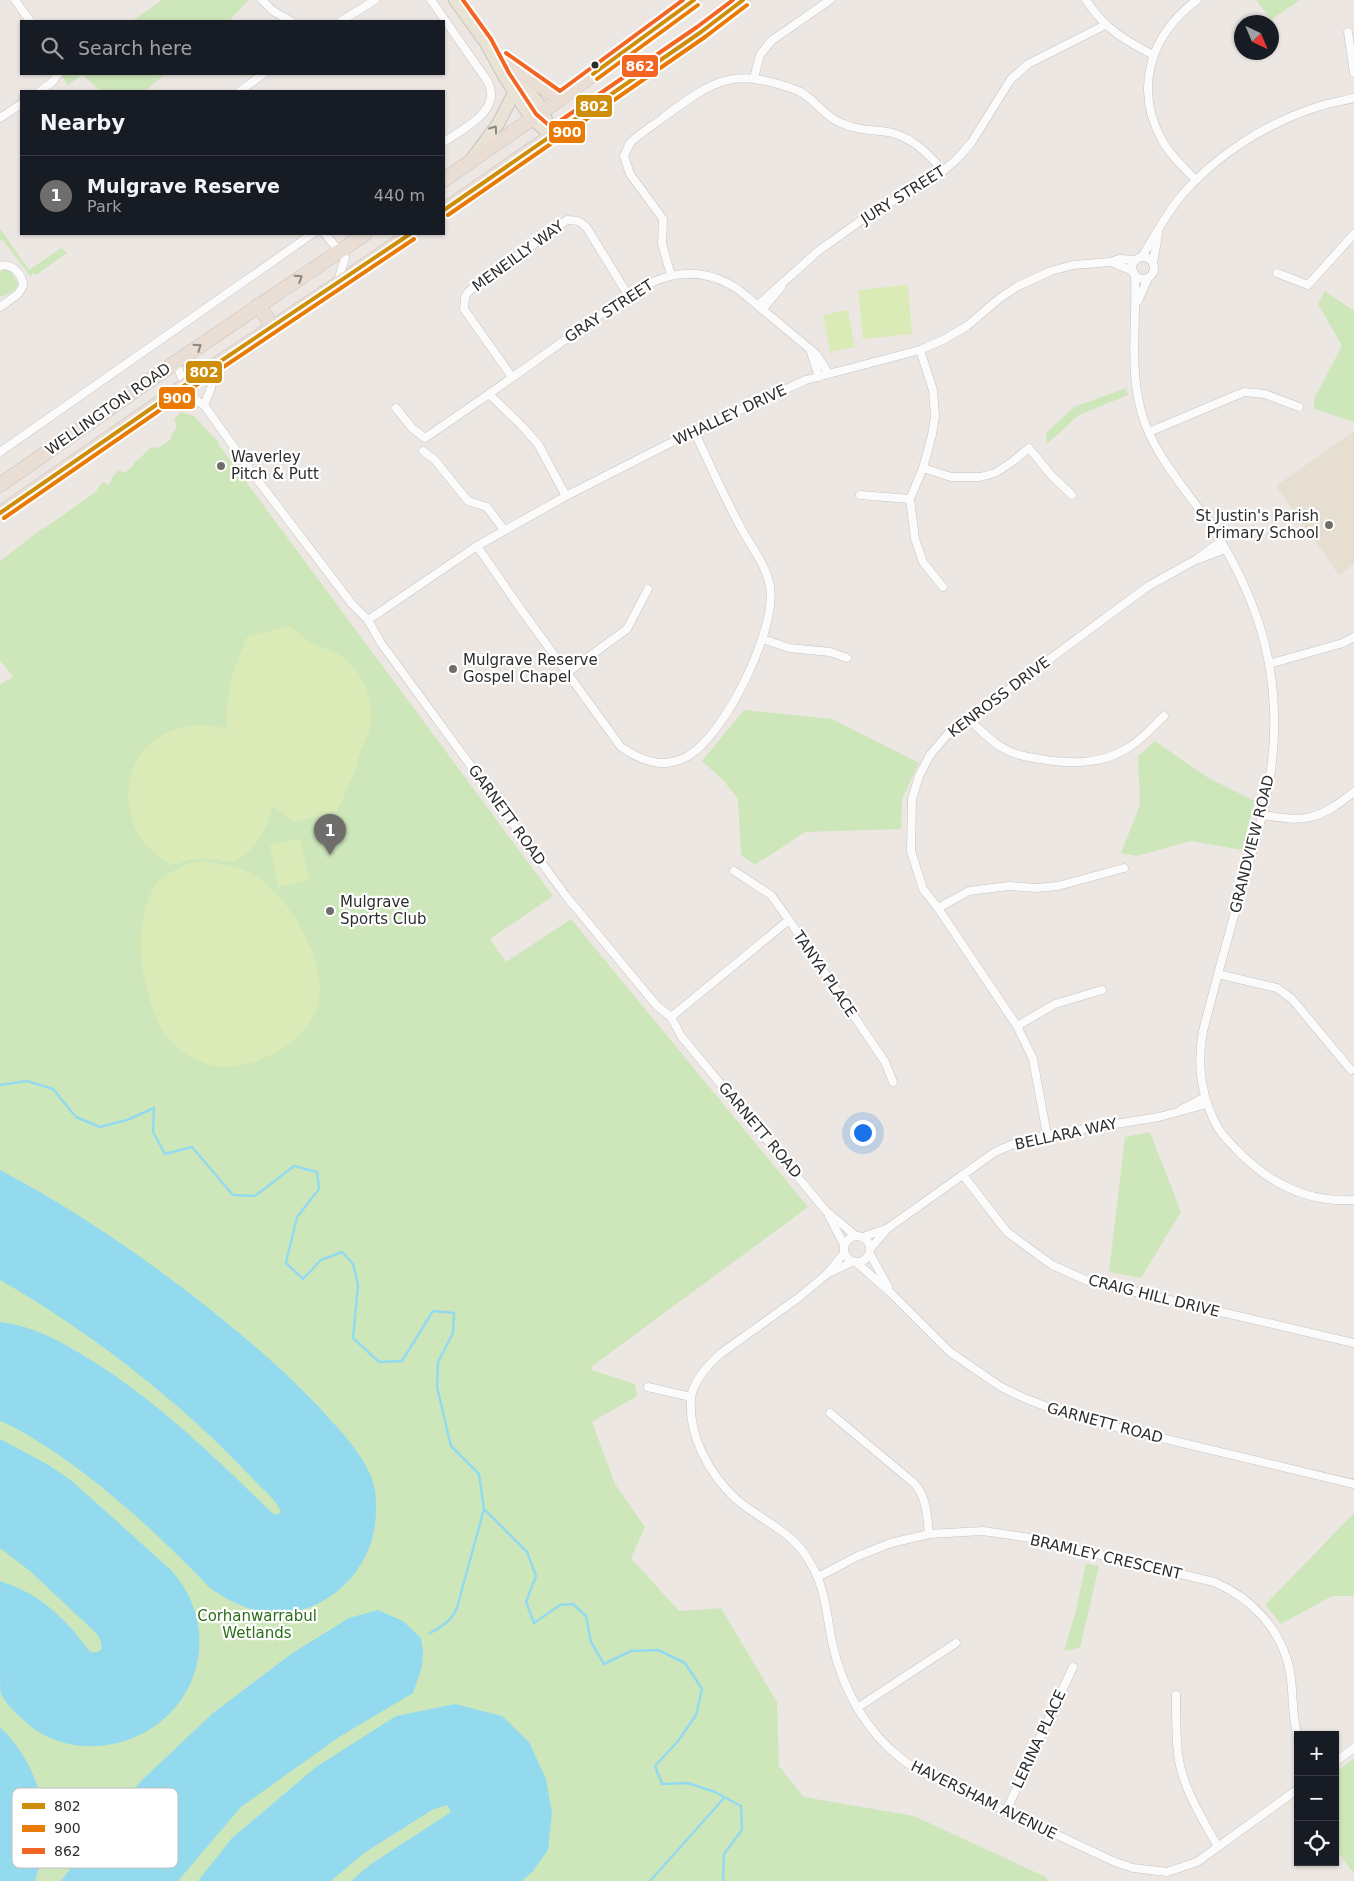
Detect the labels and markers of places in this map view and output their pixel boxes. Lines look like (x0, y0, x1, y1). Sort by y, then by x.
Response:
unlabelled marker (590, 60, 600, 70)
place label: Waverley Pitch & Putt (231, 448, 319, 483)
marker: Waverley Pitch & Putt (215, 460, 227, 472)
place label: St Justin's Parish Primary School (1196, 507, 1319, 542)
marker: St Justin's Parish Primary School (1323, 519, 1335, 531)
place label: Mulgrave Reserve Gospel Chapel (463, 651, 598, 686)
marker: Mulgrave Reserve Gospel Chapel (447, 663, 459, 675)
pin: 1 (314, 814, 346, 855)
place label: Mulgrave Sports Club (340, 893, 427, 928)
marker: Mulgrave Sports Club (324, 905, 336, 917)

